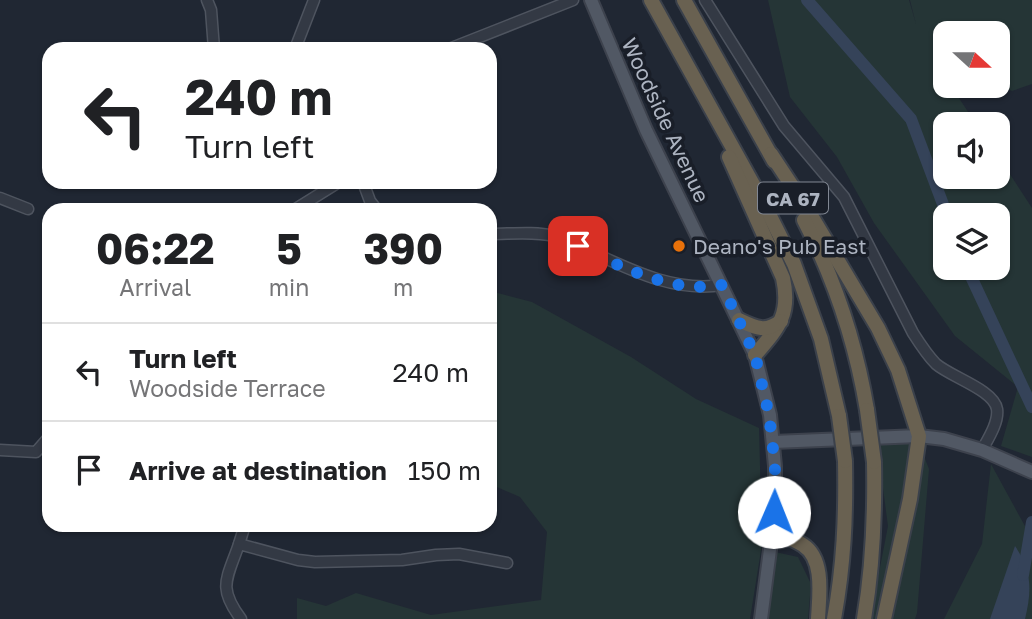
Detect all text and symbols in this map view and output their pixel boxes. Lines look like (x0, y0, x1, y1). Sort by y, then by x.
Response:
north arrow (933, 21, 1010, 98)
map controls (933, 21, 1010, 280)
street label: Woodside Avenue (616, 34, 716, 206)
text: 240 m (185, 67, 333, 126)
icon: left (70, 70, 161, 161)
button: sound (933, 112, 1010, 189)
text: Turn left (185, 127, 314, 165)
road number: CA 67 (758, 182, 828, 214)
button: layers (933, 203, 1010, 280)
pin (548, 216, 608, 276)
text: 06:22 (96, 223, 215, 273)
text: 5 (276, 223, 302, 273)
text: 390 (363, 223, 443, 273)
icon: arrive (559, 227, 597, 265)
place label: Deano's Pub East (693, 233, 867, 259)
marker: Deano's Pub East (671, 238, 687, 254)
text: Arrival (119, 273, 191, 301)
text: min (269, 273, 309, 301)
text: m (393, 273, 413, 301)
text: Turn left (129, 343, 237, 374)
icon: left (70, 353, 108, 391)
text: 240 m (392, 357, 469, 388)
text: Woodside Terrace (129, 374, 326, 402)
icon: arrive (70, 451, 108, 489)
text: Arrive at destination (129, 455, 387, 486)
text: 150 m (408, 455, 481, 486)
position arrow (737, 475, 811, 549)

